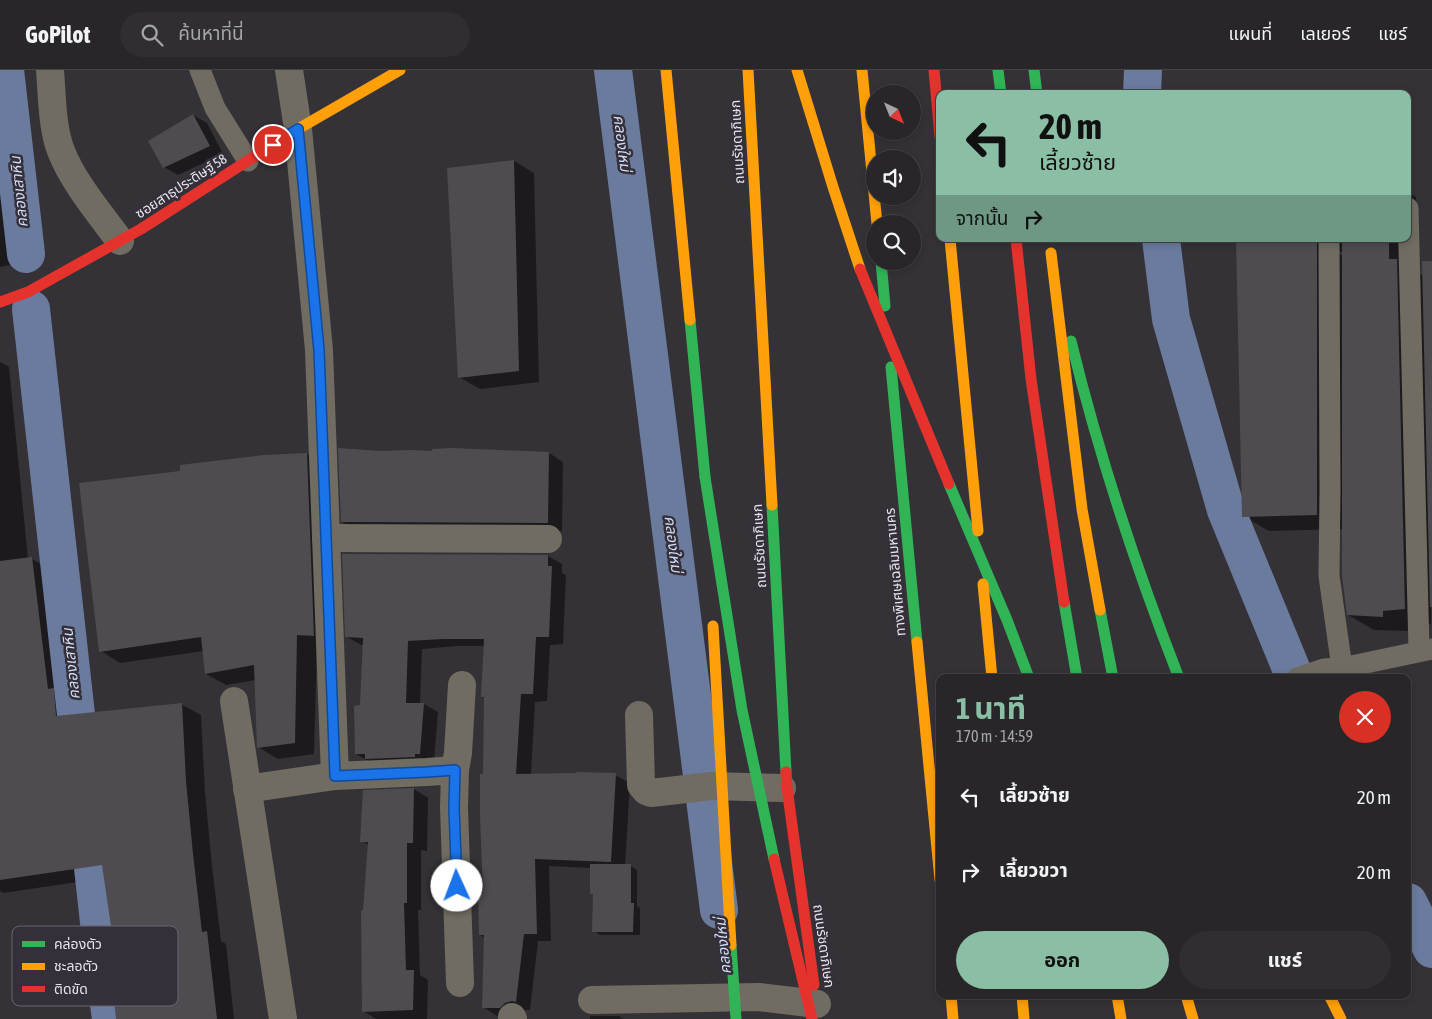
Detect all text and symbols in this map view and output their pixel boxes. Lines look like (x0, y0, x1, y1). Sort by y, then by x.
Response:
search box (120, 12, 470, 57)
text: GoPilot (25, 21, 90, 48)
icon: search (138, 21, 166, 49)
text: ค้นหาที่นี่ (178, 22, 244, 44)
text: แผนที่ (1228, 23, 1272, 44)
text: เลเยอร์ (1300, 23, 1350, 44)
text: แชร์ (1378, 23, 1407, 44)
north arrow (866, 85, 921, 140)
map controls (866, 85, 921, 270)
street label: ถนนรัชดาภิเษก (727, 100, 747, 184)
text: 20 m (1039, 106, 1102, 146)
icon: left (956, 110, 1021, 175)
water label: คลองใหม่ (611, 114, 635, 174)
pin (252, 124, 294, 166)
icon: arrive (259, 131, 287, 159)
text: เลี้ยวซ้าย (1039, 149, 1116, 175)
street label: ซอยสาธุประดิษฐ์ 58 (132, 150, 231, 222)
button: sound (866, 150, 921, 205)
water label: คลองเสาหิน (6, 155, 31, 228)
icon: right (1019, 205, 1047, 233)
text: จากนั้น (956, 207, 1009, 229)
button: search (866, 215, 921, 270)
street label: ถนนรัชดาภิเษก (749, 504, 769, 588)
street label: ทางพิเศษเฉลิมมหานคร (881, 507, 909, 637)
water label: คลองใหม่ (662, 515, 686, 575)
water label: คลองเสาหิน (58, 627, 83, 700)
text: 1 นาที (956, 691, 1026, 725)
button: close (1339, 691, 1391, 743)
text: 170 m · 14:59 (956, 727, 1033, 745)
icon: left (956, 783, 984, 811)
text: เลี้ยวซ้าย (999, 784, 1070, 806)
text: 20 m (1357, 786, 1391, 808)
icon: right (956, 858, 984, 886)
position arrow (430, 859, 482, 911)
text: เลี้ยวขวา (999, 859, 1068, 881)
text: 20 m (1357, 861, 1391, 883)
street label: ถนนรัชดาภิเษก (810, 903, 838, 989)
water label: คลองใหม่ (711, 915, 734, 975)
legend (12, 926, 178, 1006)
button: ออก (956, 931, 1169, 989)
button: แชร์ (1179, 931, 1391, 989)
text: คล่องตัว (54, 936, 102, 952)
text: ชะลอตัว (54, 958, 98, 974)
text: ติดขัด (54, 981, 88, 997)

